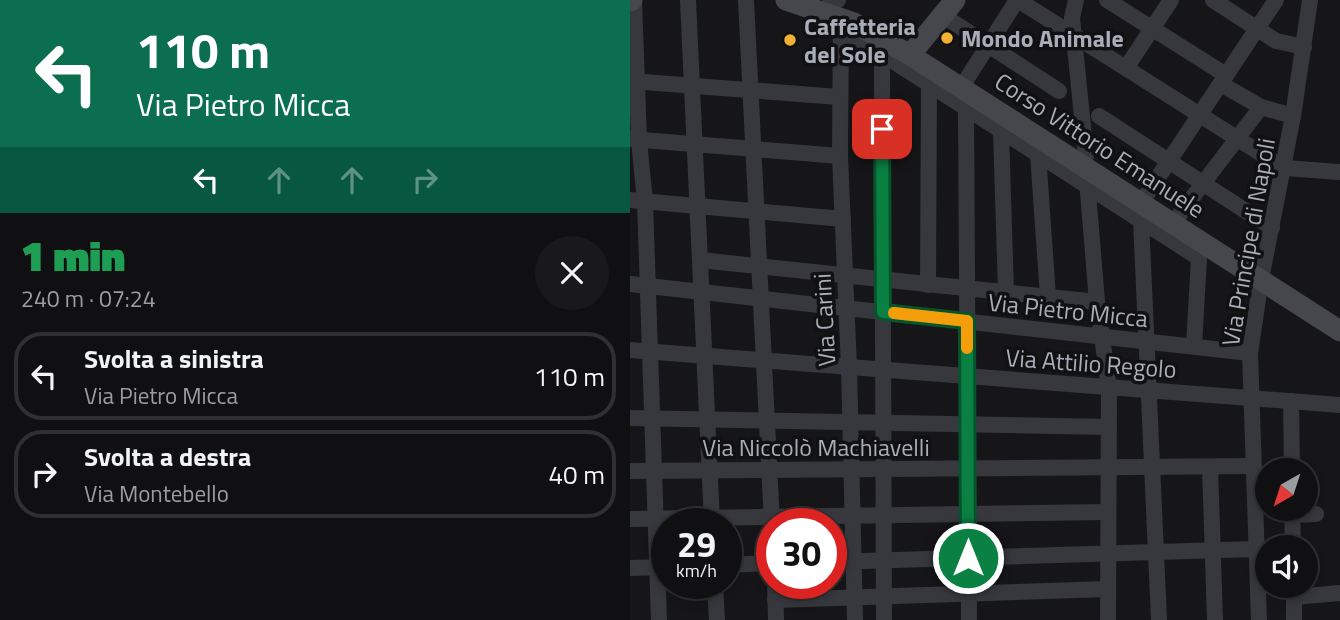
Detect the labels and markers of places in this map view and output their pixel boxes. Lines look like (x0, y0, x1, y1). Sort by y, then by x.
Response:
place label: Caffetteria del Sole (804, 8, 916, 72)
place label: Mondo Animale (961, 20, 1124, 56)
marker: Mondo Animale (939, 30, 955, 46)
marker: Caffetteria del Sole (782, 32, 798, 48)
pin (852, 99, 912, 159)

